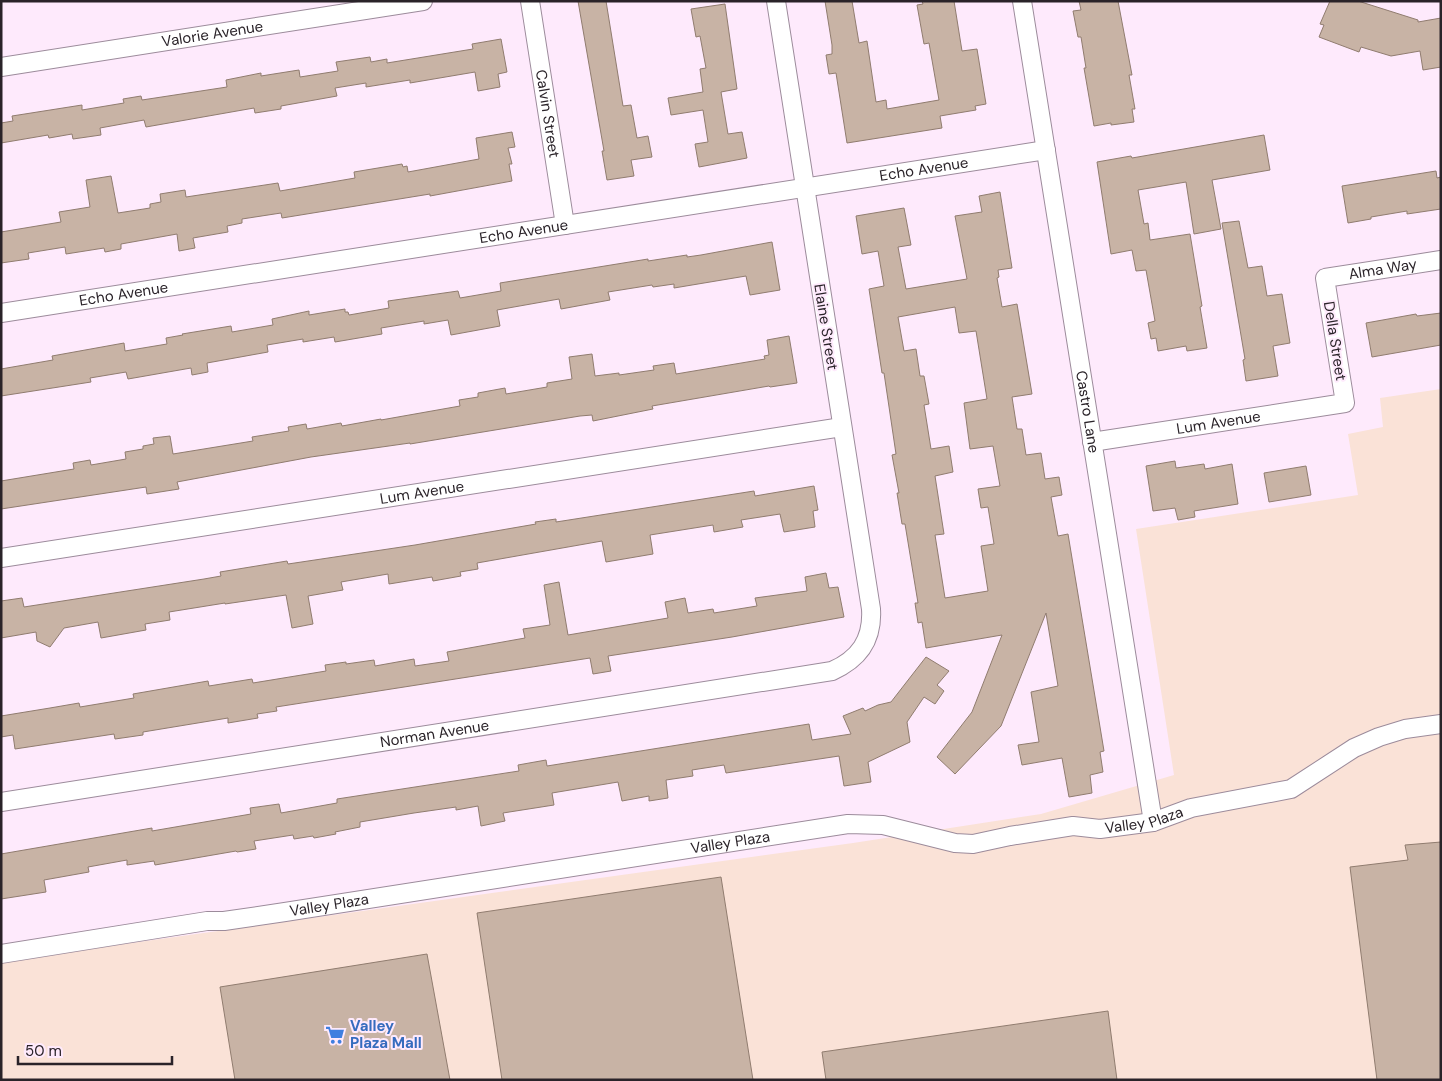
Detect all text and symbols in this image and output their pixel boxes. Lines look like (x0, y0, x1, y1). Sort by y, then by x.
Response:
street label: Valorie Avenue (160, 16, 265, 52)
street label: Calvin Street (531, 68, 564, 159)
street label: Echo Avenue (878, 152, 970, 186)
street label: Echo Avenue (478, 215, 570, 248)
street label: Alma Way (1347, 254, 1419, 284)
street label: Echo Avenue (78, 277, 169, 311)
street label: Elaine Street (809, 282, 843, 372)
street label: Della Street (1319, 300, 1351, 382)
street label: Castro Lane (1071, 369, 1104, 455)
street label: Lum Avenue (1175, 406, 1262, 439)
street label: Lum Avenue (378, 476, 465, 509)
street label: Norman Avenue (379, 715, 491, 752)
street label: Valley Plaza (1103, 802, 1186, 838)
street label: Valley Plaza (689, 826, 771, 858)
street label: Valley Plaza (288, 889, 370, 921)
place label: Valley Plaza Mall (350, 1016, 422, 1053)
supermarket icon: Valley Plaza Mall (324, 1024, 346, 1046)
scale bar (18, 1034, 171, 1066)
text: 50 m (25, 1041, 62, 1061)

